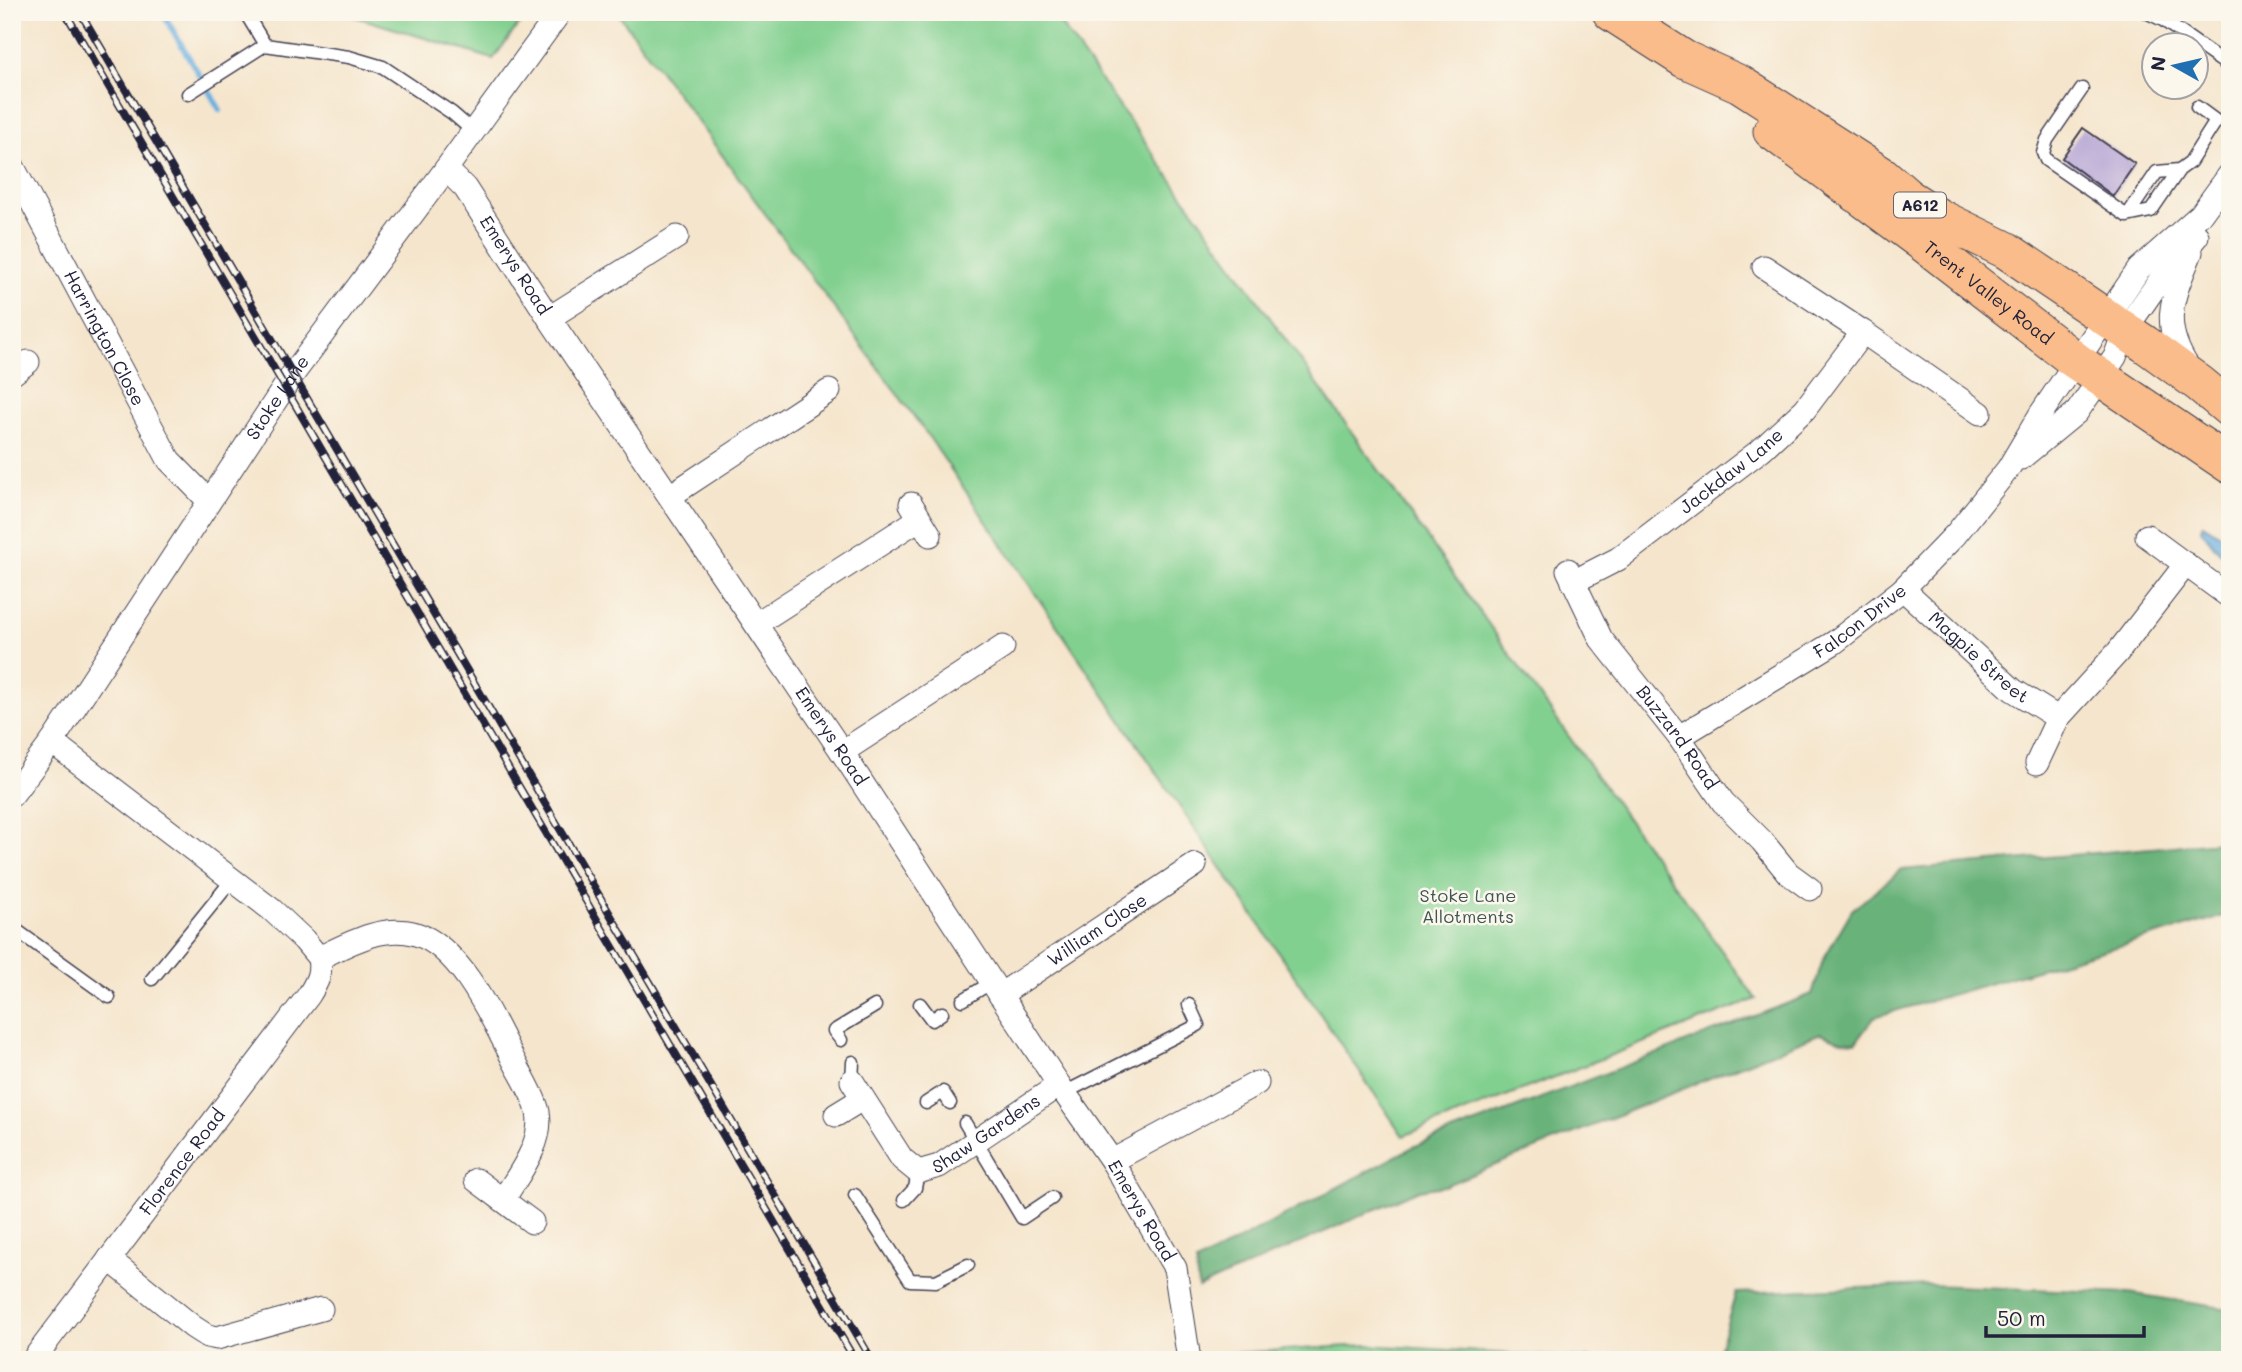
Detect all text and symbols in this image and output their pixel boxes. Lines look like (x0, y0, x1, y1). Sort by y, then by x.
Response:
north arrow (2140, 32, 2210, 102)
text: N (2144, 55, 2171, 72)
road number: A612 (1894, 192, 1946, 218)
street label: Emerys Road (475, 211, 557, 319)
street label: Trent Valley Road (1919, 235, 2058, 350)
street label: Harrington Close (59, 266, 151, 410)
street label: Stoke Lane (240, 350, 314, 444)
street label: Jackdaw Lane (1674, 422, 1788, 519)
street label: Falcon Drive (1809, 578, 1911, 663)
street label: Magpie Street (1924, 605, 2034, 708)
street label: Buzzard Road (1632, 680, 1724, 794)
street label: Emerys Road (790, 682, 873, 789)
park label: Stoke Lane Allotments (1420, 883, 1516, 928)
street label: William Close (1042, 887, 1151, 971)
street label: Shaw Gardens (929, 1088, 1045, 1178)
street label: Florence Road (134, 1103, 230, 1220)
street label: Emerys Road (1103, 1155, 1181, 1265)
scale bar (1986, 1295, 2144, 1339)
text: 50 m (1997, 1304, 2046, 1331)

